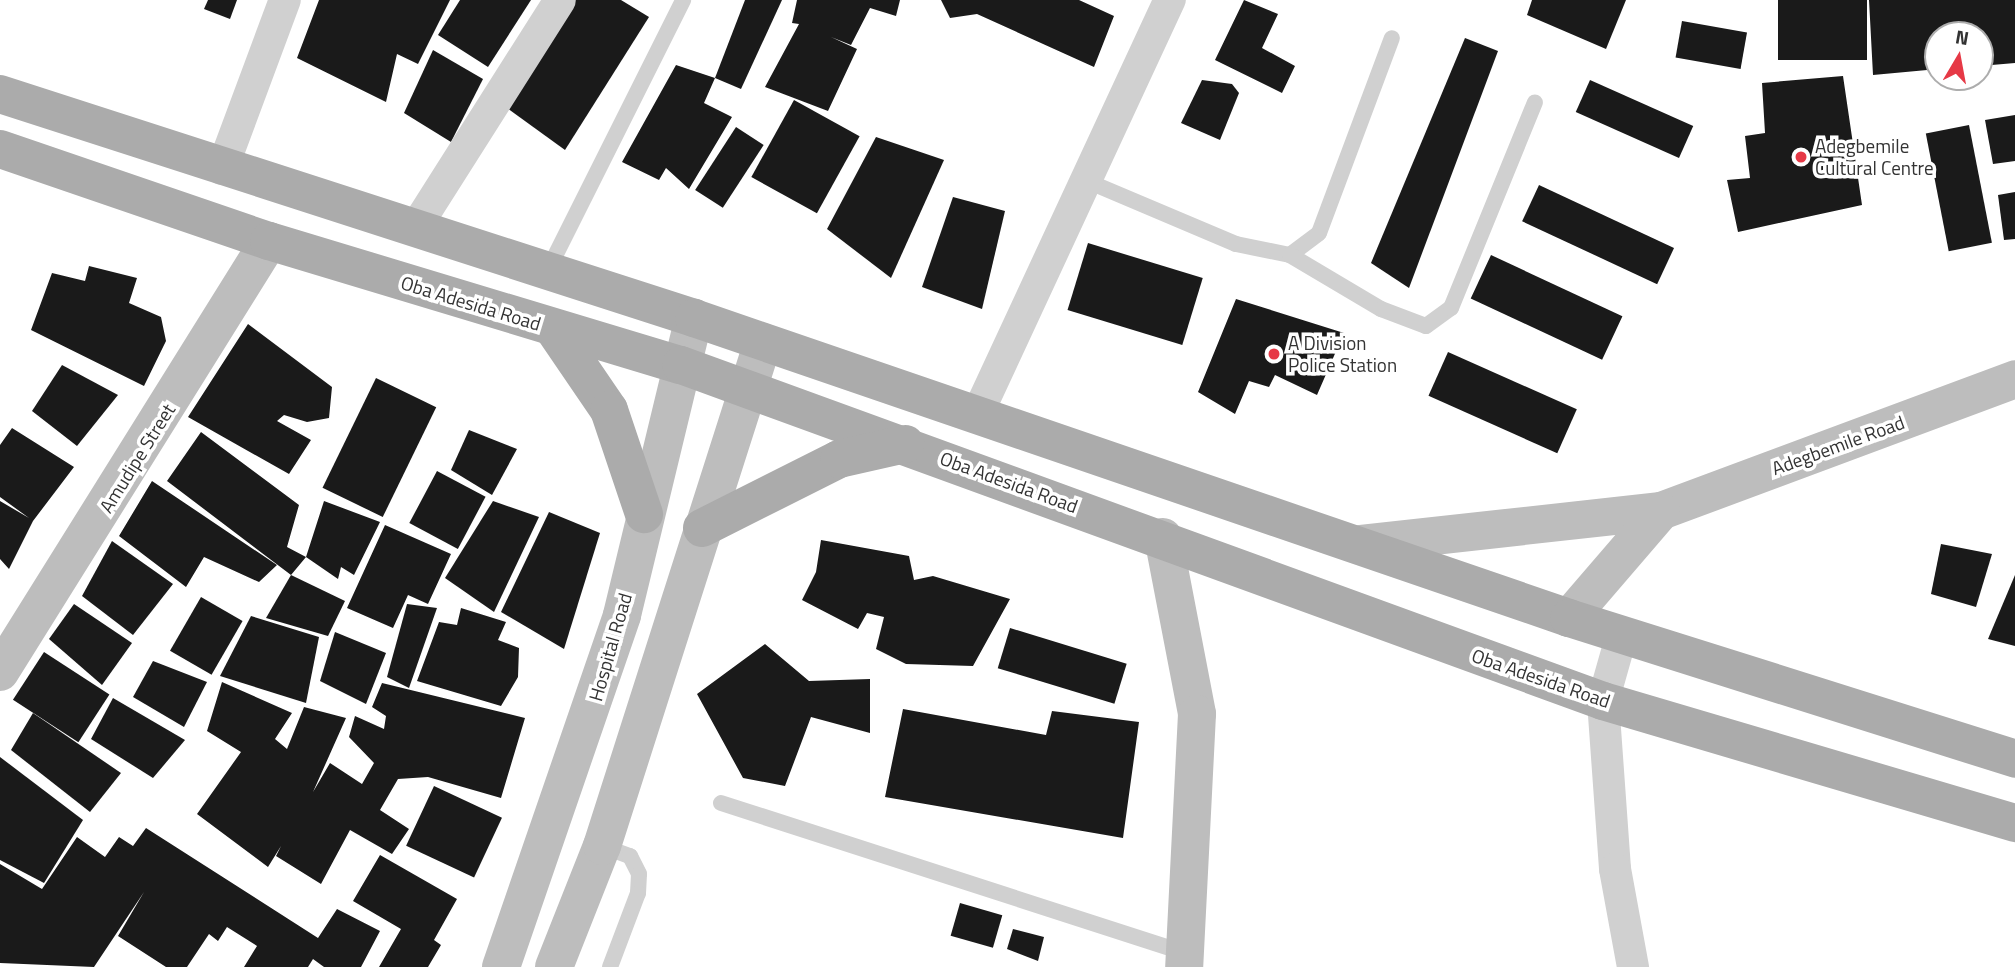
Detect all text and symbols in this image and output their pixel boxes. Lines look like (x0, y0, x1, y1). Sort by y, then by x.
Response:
north arrow (1924, 21, 1994, 91)
text: N (1953, 21, 1971, 52)
place label: Adegbemile Cultural Centre (1815, 135, 1934, 179)
marker: Adegbemile Cultural Centre (1793, 149, 1809, 165)
street label: Oba Adesida Road (398, 271, 544, 335)
place label: A Division Police Station (1288, 332, 1397, 376)
marker: A Division Police Station (1266, 346, 1282, 362)
street label: Amudipe Street (94, 399, 180, 517)
street label: Adegbemile Road (1769, 410, 1907, 480)
street label: Oba Adesida Road (937, 446, 1081, 518)
street label: Hospital Road (584, 590, 636, 704)
street label: Oba Adesida Road (1469, 644, 1613, 712)

